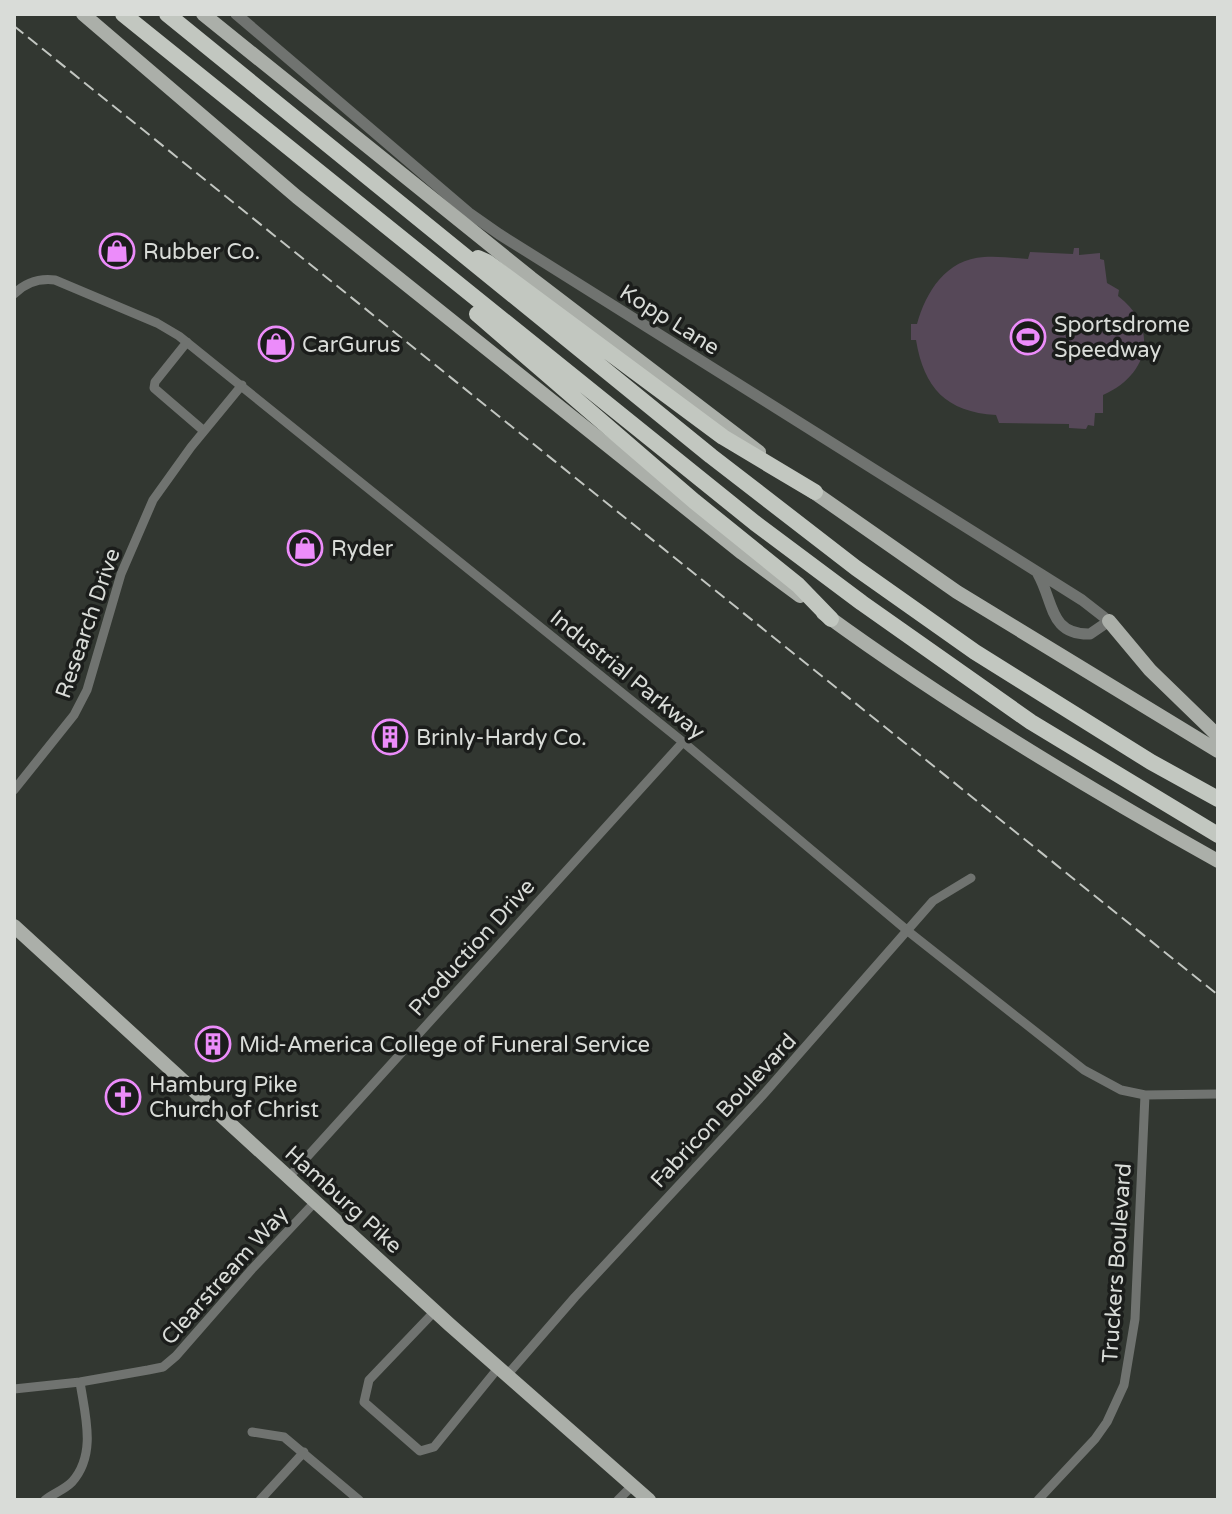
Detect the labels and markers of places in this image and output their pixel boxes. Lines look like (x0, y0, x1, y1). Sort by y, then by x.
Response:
shop icon: Rubber Co. (98, 232, 136, 270)
place label: Rubber Co. (143, 239, 260, 265)
place label: Sportsdrome Speedway (1054, 312, 1190, 363)
sports icon: Sportsdrome Speedway (1009, 318, 1047, 356)
shop icon: CarGurus (257, 325, 295, 363)
place label: CarGurus (302, 332, 401, 358)
shop icon: Ryder (286, 529, 324, 567)
place label: Ryder (331, 536, 394, 562)
building icon: Brinly-Hardy Co. (371, 718, 409, 756)
place label: Brinly-Hardy Co. (416, 725, 587, 751)
building icon: Mid-America College of Funeral Service (194, 1025, 232, 1063)
place label: Mid-America College of Funeral Service (239, 1032, 650, 1058)
place label: Hamburg Pike Church of Christ (149, 1072, 319, 1123)
church icon: Hamburg Pike Church of Christ (104, 1078, 142, 1116)

